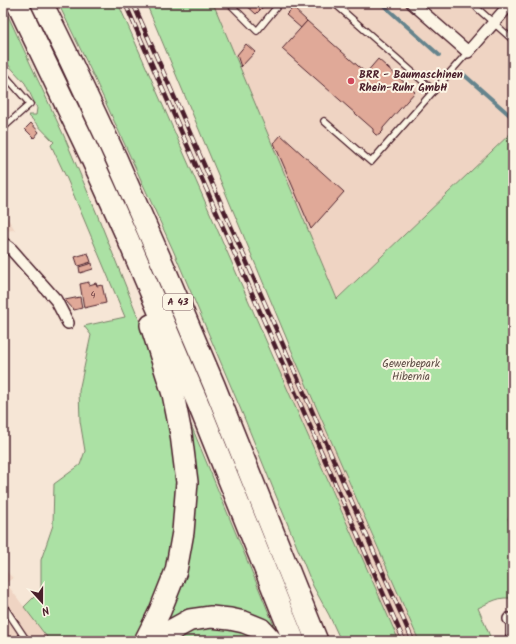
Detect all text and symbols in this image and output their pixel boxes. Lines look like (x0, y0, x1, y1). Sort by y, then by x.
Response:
place label: BRR - Baumaschinen Rhein-Ruhr GmbH (359, 66, 463, 97)
marker: BRR - Baumaschinen Rhein-Ruhr GmbH (346, 76, 356, 86)
house number: 4 (91, 288, 96, 303)
road number: A 43 (163, 294, 193, 310)
park label: Gewerbepark Hibernia (382, 355, 441, 386)
north arrow (22, 582, 62, 622)
text: N (39, 601, 52, 620)

